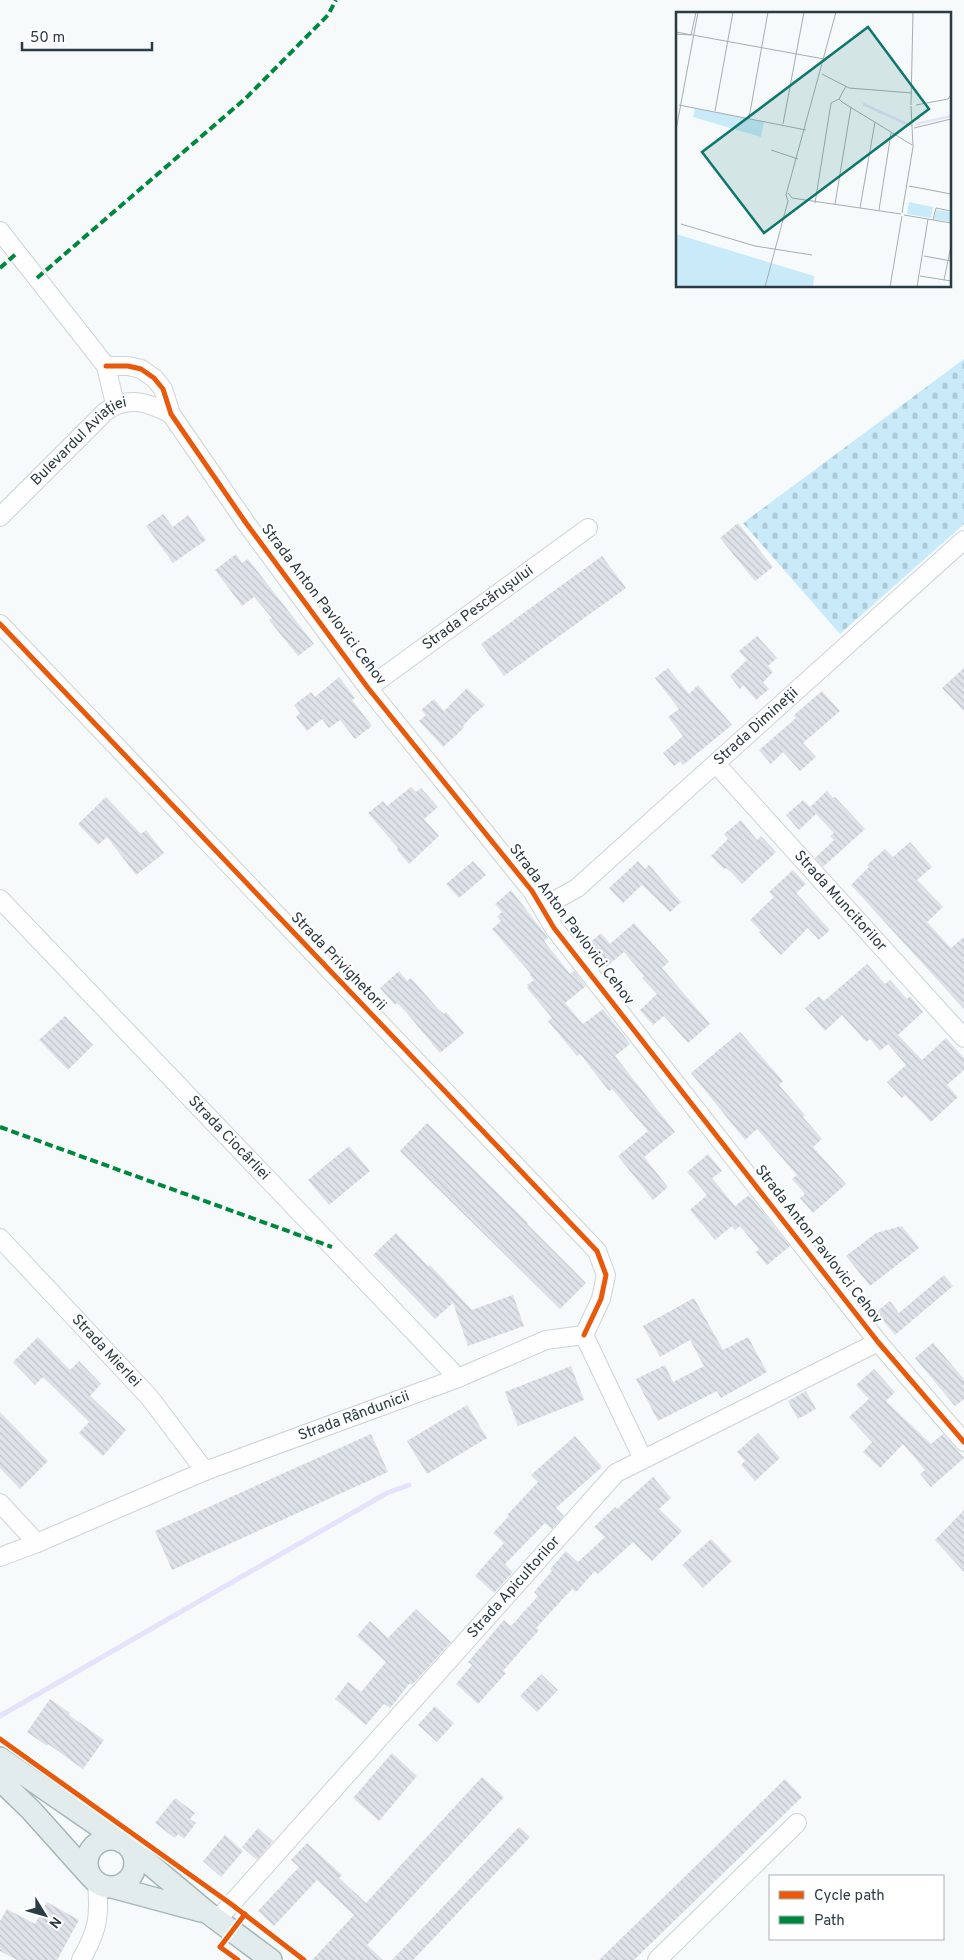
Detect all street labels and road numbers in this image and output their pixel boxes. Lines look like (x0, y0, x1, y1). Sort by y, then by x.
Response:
street label: Bulevardul Aviației (27, 393, 128, 490)
street label: Strada Anton Pavlovici Cehov (256, 521, 390, 690)
street label: Strada Pescărușului (419, 561, 537, 655)
street label: Strada Dimineții (710, 684, 803, 770)
street label: Strada Anton Pavlovici Cehov (504, 841, 638, 1010)
street label: Strada Muncitorilor (790, 847, 891, 956)
street label: Strada Privighetorii (286, 909, 390, 1015)
street label: Strada Ciocârliei (184, 1092, 274, 1185)
street label: Strada Anton Pavlovici Cehov (750, 1162, 886, 1329)
street label: Strada Mierlei (67, 1311, 145, 1392)
street label: Strada Rândunicii (296, 1387, 412, 1445)
street label: Strada Apicultorilor (463, 1532, 565, 1642)

